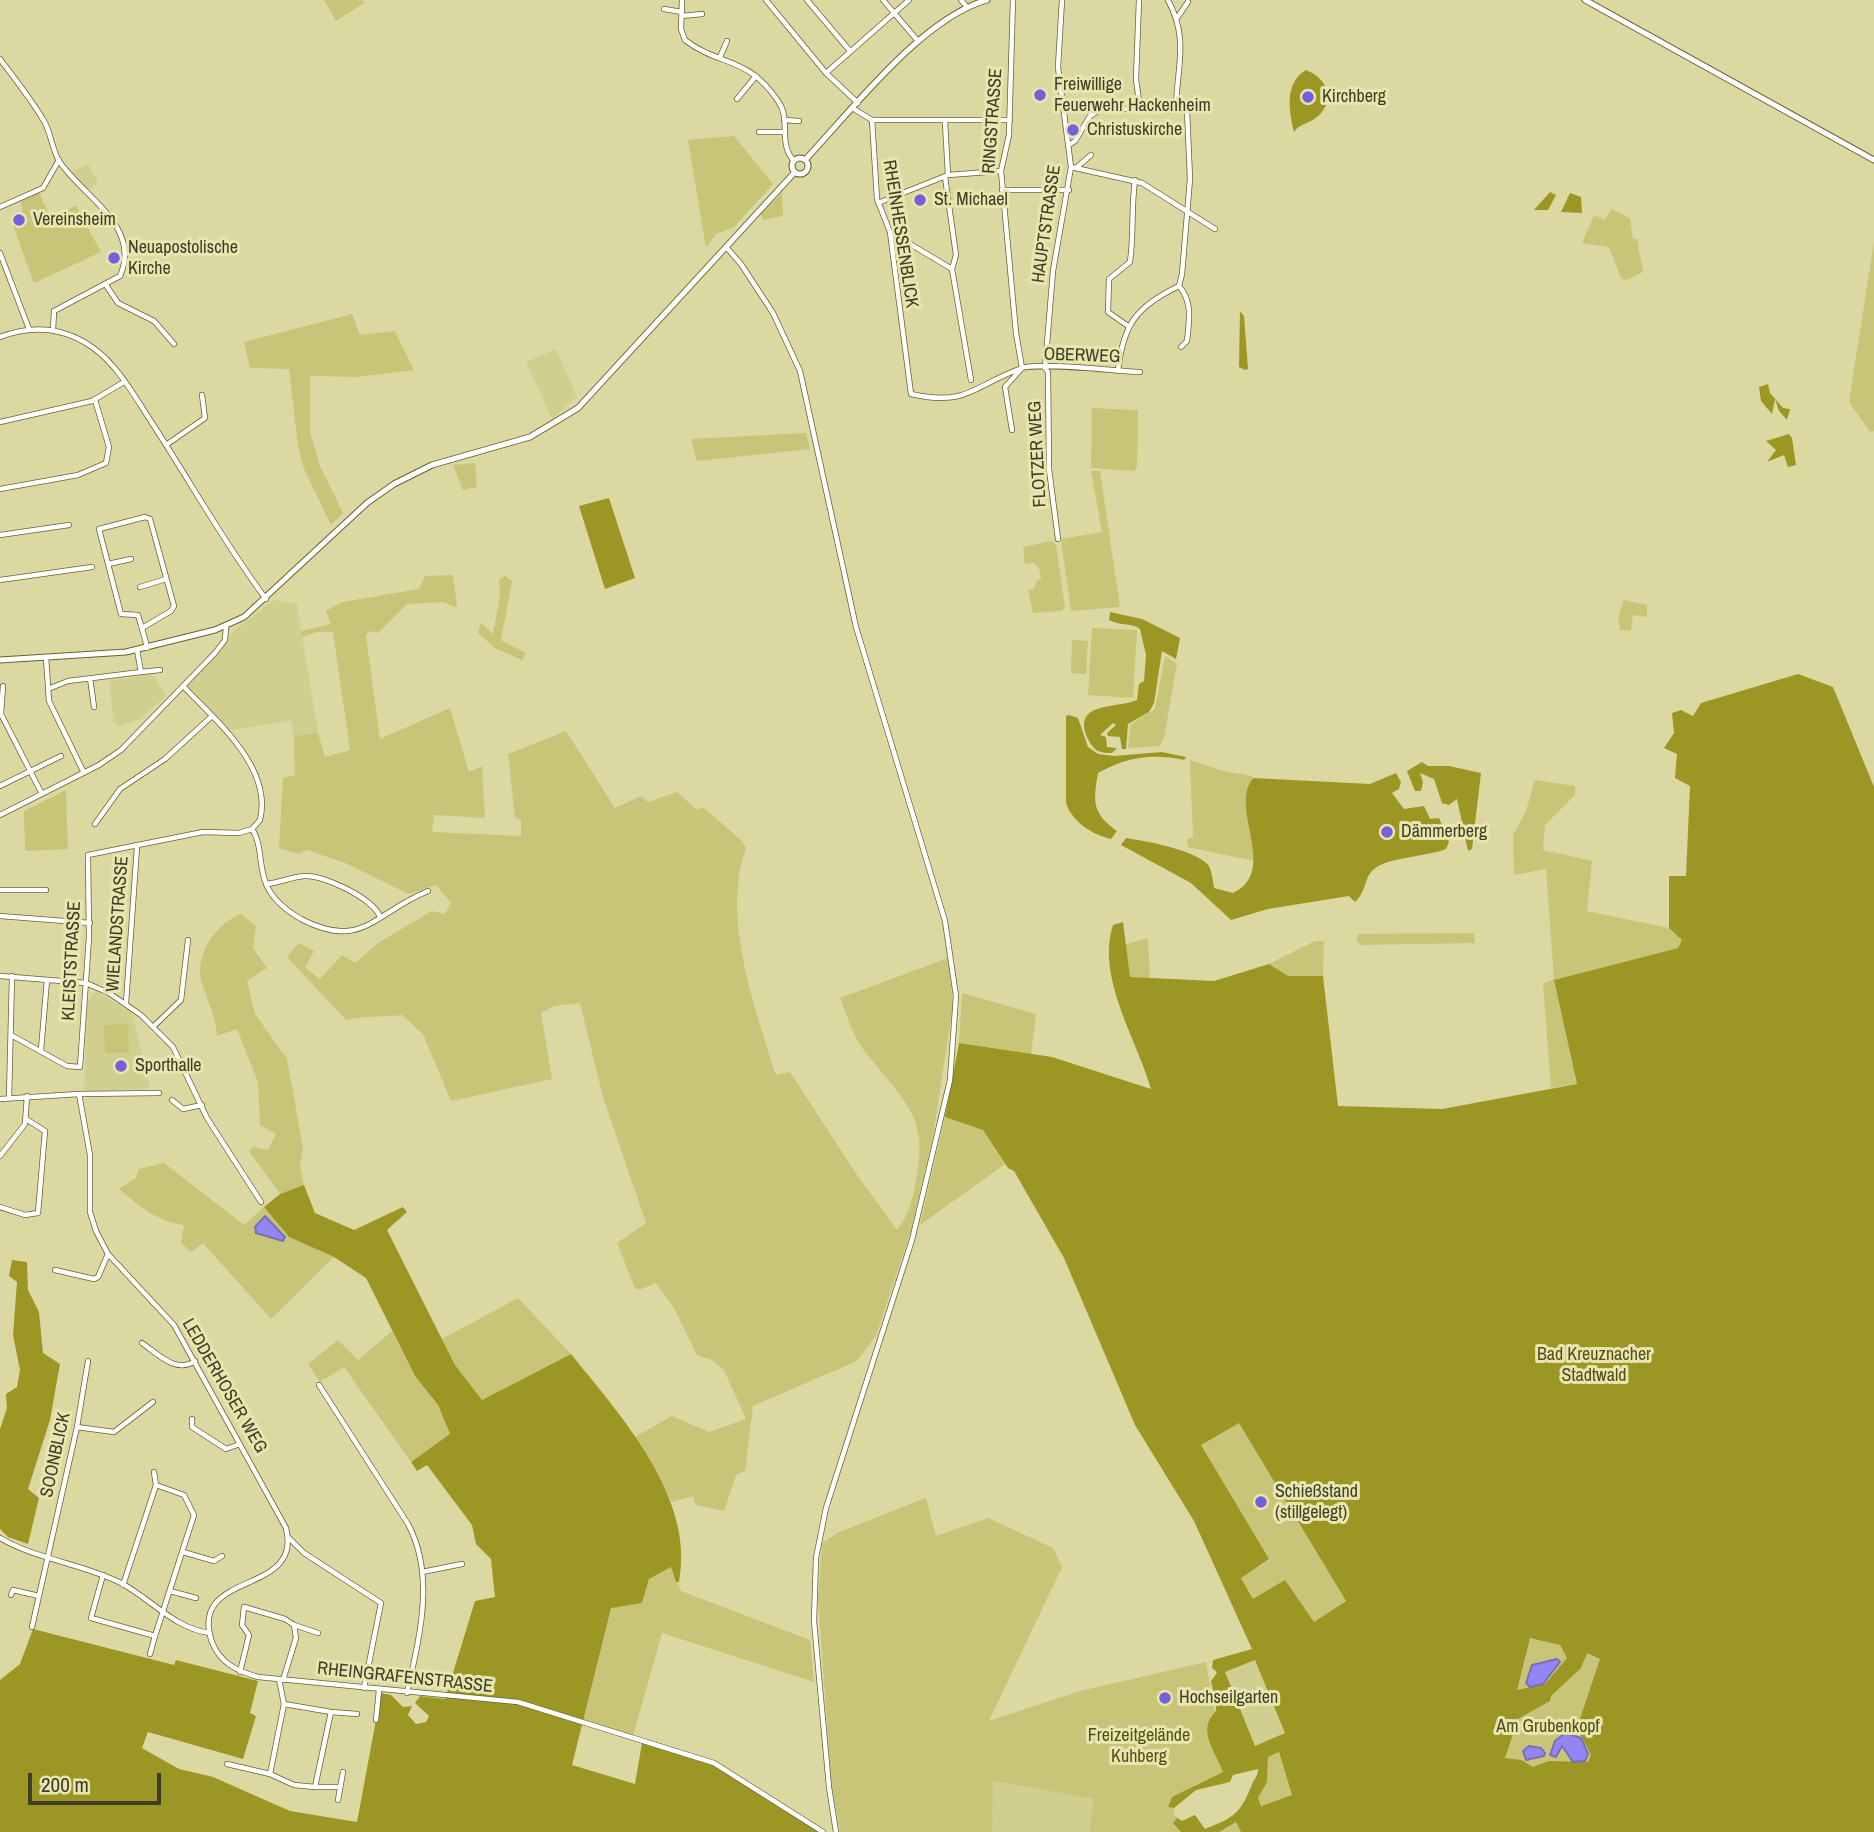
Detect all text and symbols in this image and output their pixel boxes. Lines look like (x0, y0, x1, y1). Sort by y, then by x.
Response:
street label: RINGSTRASSE (979, 67, 1007, 175)
place label: Freiwillige Feuerwehr Hackenheim (1054, 74, 1211, 116)
place label: Kirchberg (1322, 86, 1386, 108)
marker: Freiwillige Feuerwehr Hackenheim (1032, 87, 1048, 103)
marker: Kirchberg (1300, 89, 1316, 105)
place label: Christuskirche (1087, 119, 1182, 141)
marker: Christuskirche (1065, 122, 1081, 138)
street label: RHEINHESSENBLICK (878, 159, 922, 309)
street label: HAUPTSTRASSE (1028, 164, 1066, 284)
place label: St. Michael (934, 189, 1008, 211)
marker: St. Michael (912, 192, 928, 208)
place label: Vereinsheim (33, 209, 116, 231)
marker: Vereinsheim (11, 212, 27, 228)
place label: Neuapostolische Kirche (128, 237, 238, 280)
marker: Neuapostolische Kirche (106, 250, 122, 266)
street label: OBERWEG (1043, 344, 1121, 368)
street label: FLOTZER WEG (1024, 400, 1052, 508)
place label: Dämmerberg (1401, 821, 1487, 843)
marker: Dämmerberg (1379, 824, 1395, 840)
street label: WIELANDSTRASSE (102, 855, 134, 993)
street label: KLEISTSTRASSE (58, 901, 86, 1021)
place label: Sporthalle (135, 1055, 201, 1077)
marker: Sporthalle (113, 1058, 129, 1074)
street label: LEDDERHOSER WEG (177, 1315, 271, 1457)
park label: Bad Kreuznacher Stadtwald (1537, 1344, 1651, 1386)
street label: SOONBLICK (36, 1411, 76, 1499)
place label: Schießstand (stillgelegt) (1275, 1481, 1358, 1524)
marker: Schießstand (stillgelegt) (1253, 1494, 1269, 1510)
street label: RHEINGRAFENSTRASSE (316, 1658, 494, 1698)
place label: Hochseilgarten (1179, 1687, 1278, 1709)
marker: Hochseilgarten (1157, 1690, 1173, 1706)
park label: Am Grubenkopf (1496, 1716, 1600, 1738)
park label: Freizeitgelände Kuhberg (1088, 1725, 1190, 1768)
scale bar (32, 1758, 164, 1802)
text: 200 m (41, 1770, 89, 1799)

